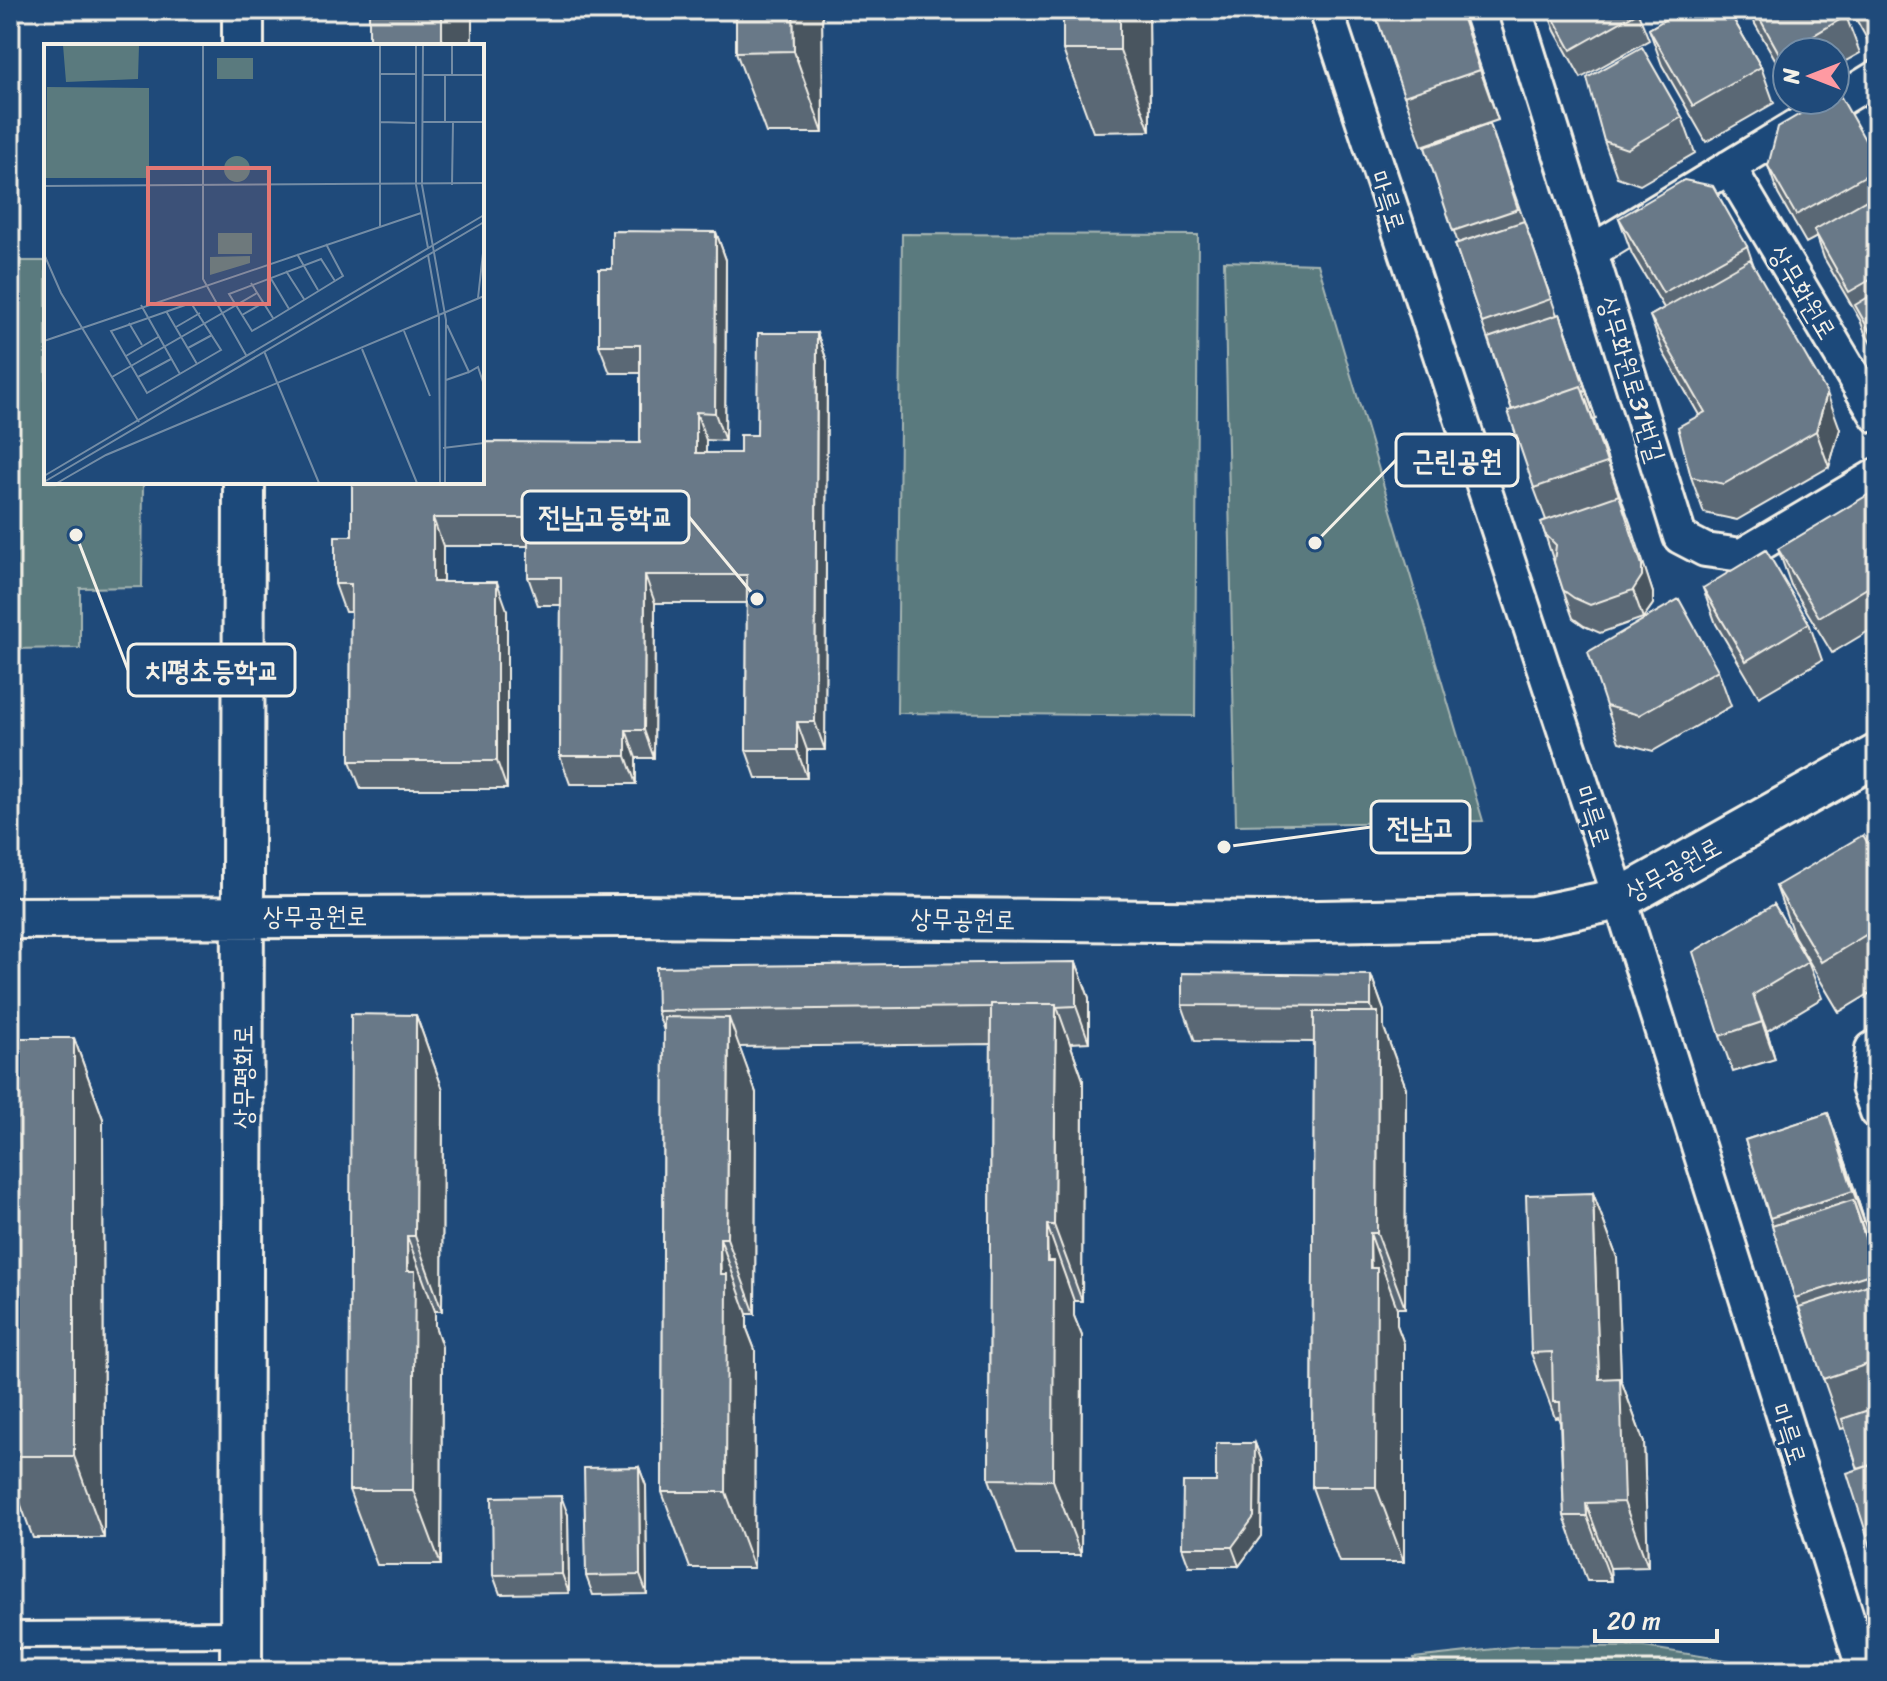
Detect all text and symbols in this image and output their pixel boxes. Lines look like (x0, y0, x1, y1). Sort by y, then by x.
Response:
north arrow (1771, 36, 1851, 116)
inset map (44, 44, 484, 484)
text: N (1772, 68, 1811, 85)
street label: 마륵로 (1356, 164, 1420, 238)
street label: 상무화원로 (1756, 235, 1850, 349)
street label: 상무화원로31번길 (1585, 290, 1679, 468)
callout: 근린공원 (1396, 434, 1518, 486)
text: 근린공원 (1412, 436, 1502, 485)
callout: 전남고등학교 (522, 491, 689, 543)
text: 전남고등학교 (538, 492, 674, 541)
callout: 치평초등학교 (128, 644, 295, 696)
text: 치평초등학교 (144, 646, 280, 695)
street label: 마륵로 (1561, 779, 1625, 853)
callout: 전남고 (1371, 801, 1470, 853)
text: 전남고 (1387, 803, 1455, 852)
street label: 상무공원로 (1616, 824, 1730, 914)
street label: 상무공원로 (263, 893, 367, 939)
street label: 상무공원로 (910, 895, 1016, 943)
street label: 상무평화로 (220, 1025, 266, 1129)
street label: 마륵로 (1757, 1397, 1821, 1471)
scale bar (1595, 1593, 1717, 1643)
text: 20 m (1607, 1600, 1661, 1642)

